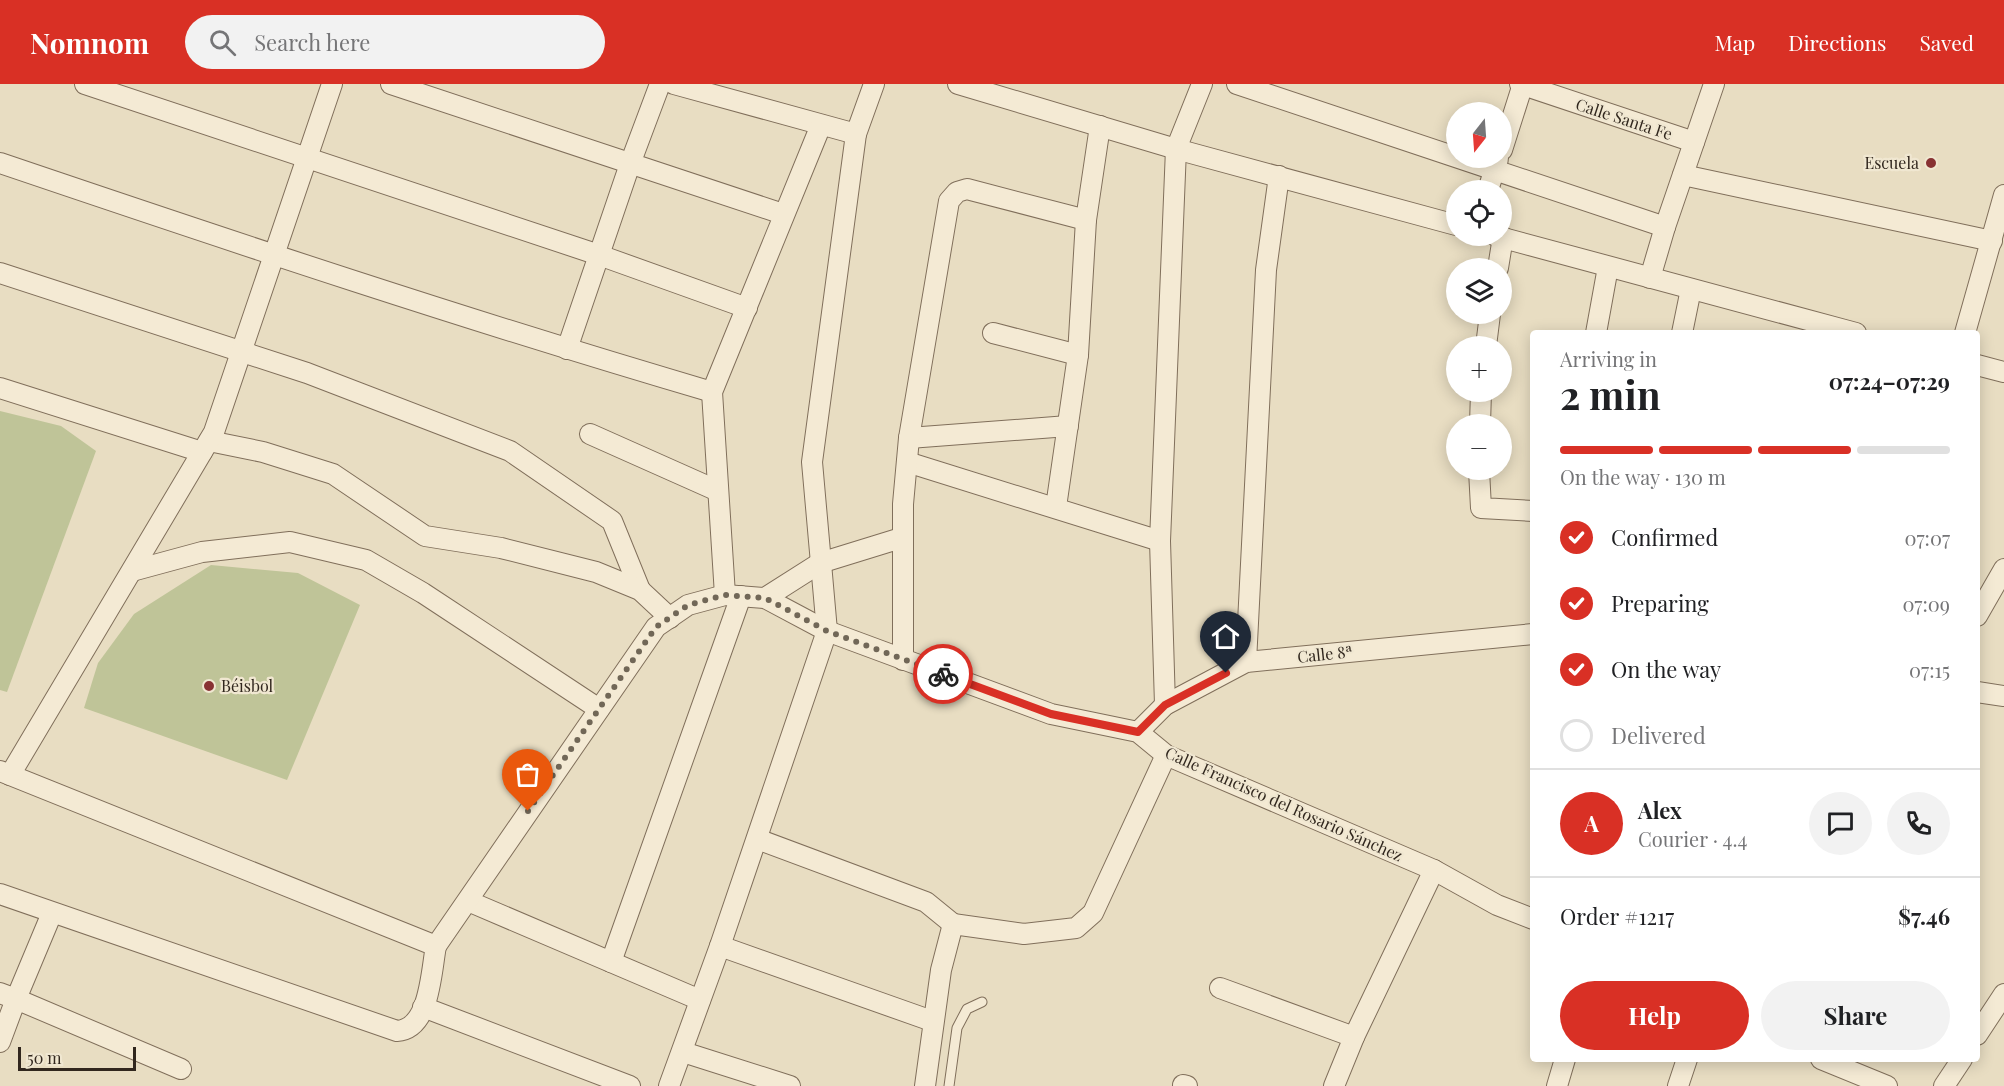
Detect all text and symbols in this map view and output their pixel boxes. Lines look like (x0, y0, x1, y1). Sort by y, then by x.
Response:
search box (185, 15, 605, 69)
text: Nomnom (30, 24, 149, 61)
icon: search (206, 26, 239, 59)
text: Search here (254, 27, 371, 57)
text: Map (1714, 28, 1755, 56)
text: Directions (1788, 28, 1886, 56)
text: Saved (1919, 28, 1974, 56)
street label: Calle Santa Fe (1573, 93, 1675, 144)
north arrow (1446, 102, 1512, 168)
map controls (1446, 102, 1512, 480)
place label: Escuela (1864, 152, 1919, 173)
marker: Escuela (1924, 156, 1938, 170)
button: locate (1446, 180, 1512, 246)
button: layers (1446, 258, 1512, 324)
button: + (1446, 336, 1512, 402)
text: Arriving in (1560, 345, 1657, 372)
text: 07:24–07:29 (1829, 366, 1950, 396)
text: 2 min (1560, 368, 1661, 420)
button: − (1446, 414, 1512, 480)
text: On the way · 130 m (1560, 463, 1726, 490)
icon: check (1560, 521, 1593, 554)
text: Confirmed (1611, 522, 1718, 552)
text: 07:07 (1904, 524, 1950, 551)
icon: check (1560, 587, 1593, 620)
text: Preparing (1611, 588, 1709, 618)
text: 07:09 (1902, 590, 1950, 617)
pin (1200, 611, 1251, 673)
icon: home (1209, 620, 1242, 653)
street label: Calle 8ª (1296, 640, 1354, 667)
courier (913, 644, 973, 704)
icon: check (1560, 653, 1593, 686)
text: On the way (1611, 654, 1721, 684)
text: 07:15 (1909, 656, 1950, 683)
icon: bike (927, 658, 960, 691)
place label: Béisbol (221, 675, 274, 696)
marker: Béisbol (202, 679, 216, 693)
text: Delivered (1611, 720, 1706, 750)
street label: Calle Francisco del Rosario Sánchez (1162, 742, 1407, 866)
pin (502, 749, 553, 811)
icon: bag (511, 758, 544, 791)
button: chat (1809, 792, 1872, 855)
button: phone (1887, 792, 1950, 855)
text: Alex (1638, 795, 1682, 825)
text: A (1584, 808, 1599, 838)
text: Courier · 4.4 (1638, 825, 1747, 852)
text: Order #1217 (1560, 901, 1674, 931)
text: $7.46 (1898, 901, 1950, 931)
button: Help (1560, 981, 1749, 1050)
button: Share (1761, 981, 1950, 1050)
scale bar (18, 1044, 136, 1072)
text: 50 m (27, 1047, 61, 1068)

